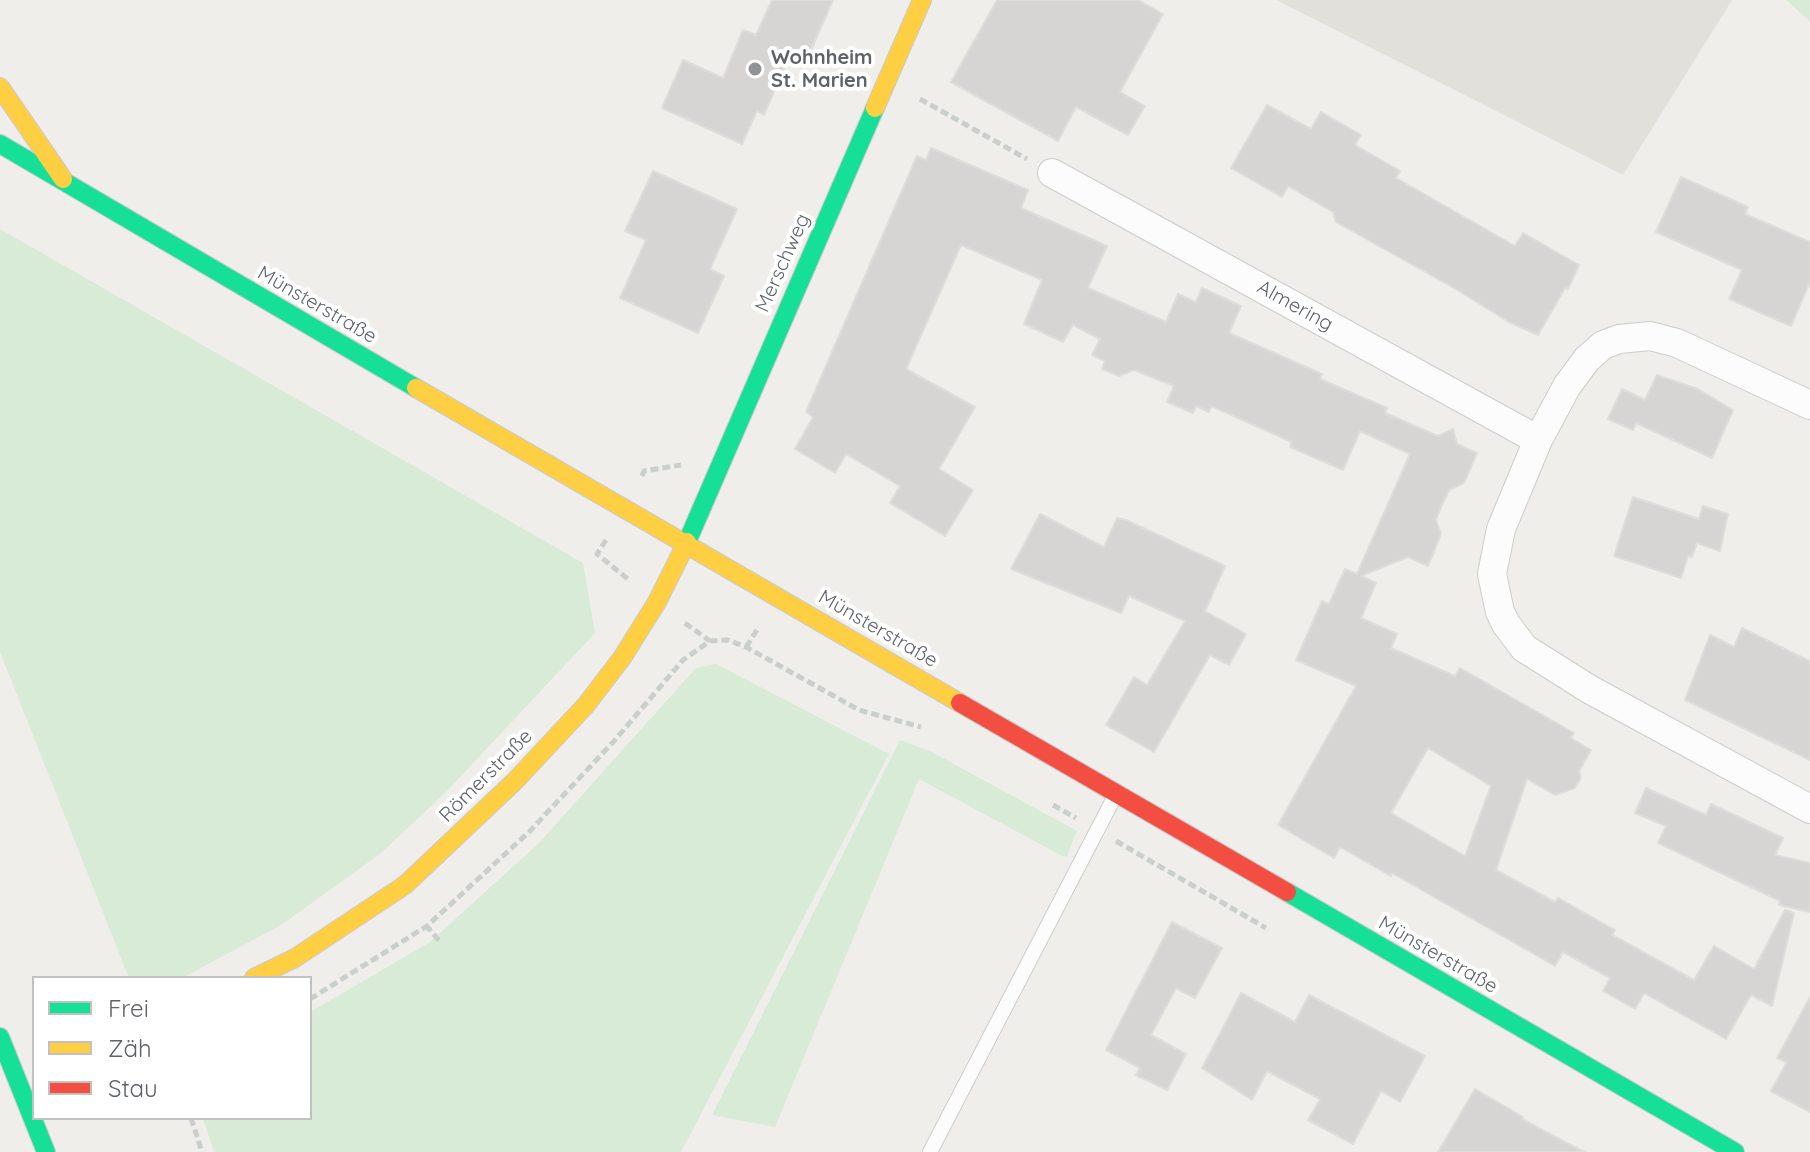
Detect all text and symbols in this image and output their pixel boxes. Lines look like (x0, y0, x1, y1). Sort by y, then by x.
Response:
place label: Wohnheim St. Marien (771, 46, 872, 93)
marker: Wohnheim St. Marien (746, 60, 764, 78)
street label: Merschweg (751, 210, 815, 316)
street label: Münsterstraße (253, 261, 381, 349)
street label: Almering (1253, 275, 1337, 337)
street label: Münsterstraße (814, 585, 942, 673)
street label: Römerstraße (434, 724, 538, 828)
street label: Münsterstraße (1374, 911, 1502, 999)
legend (32, 976, 312, 1120)
text: Frei (108, 993, 149, 1023)
text: Zäh (108, 1033, 152, 1063)
text: Stau (108, 1073, 158, 1103)

